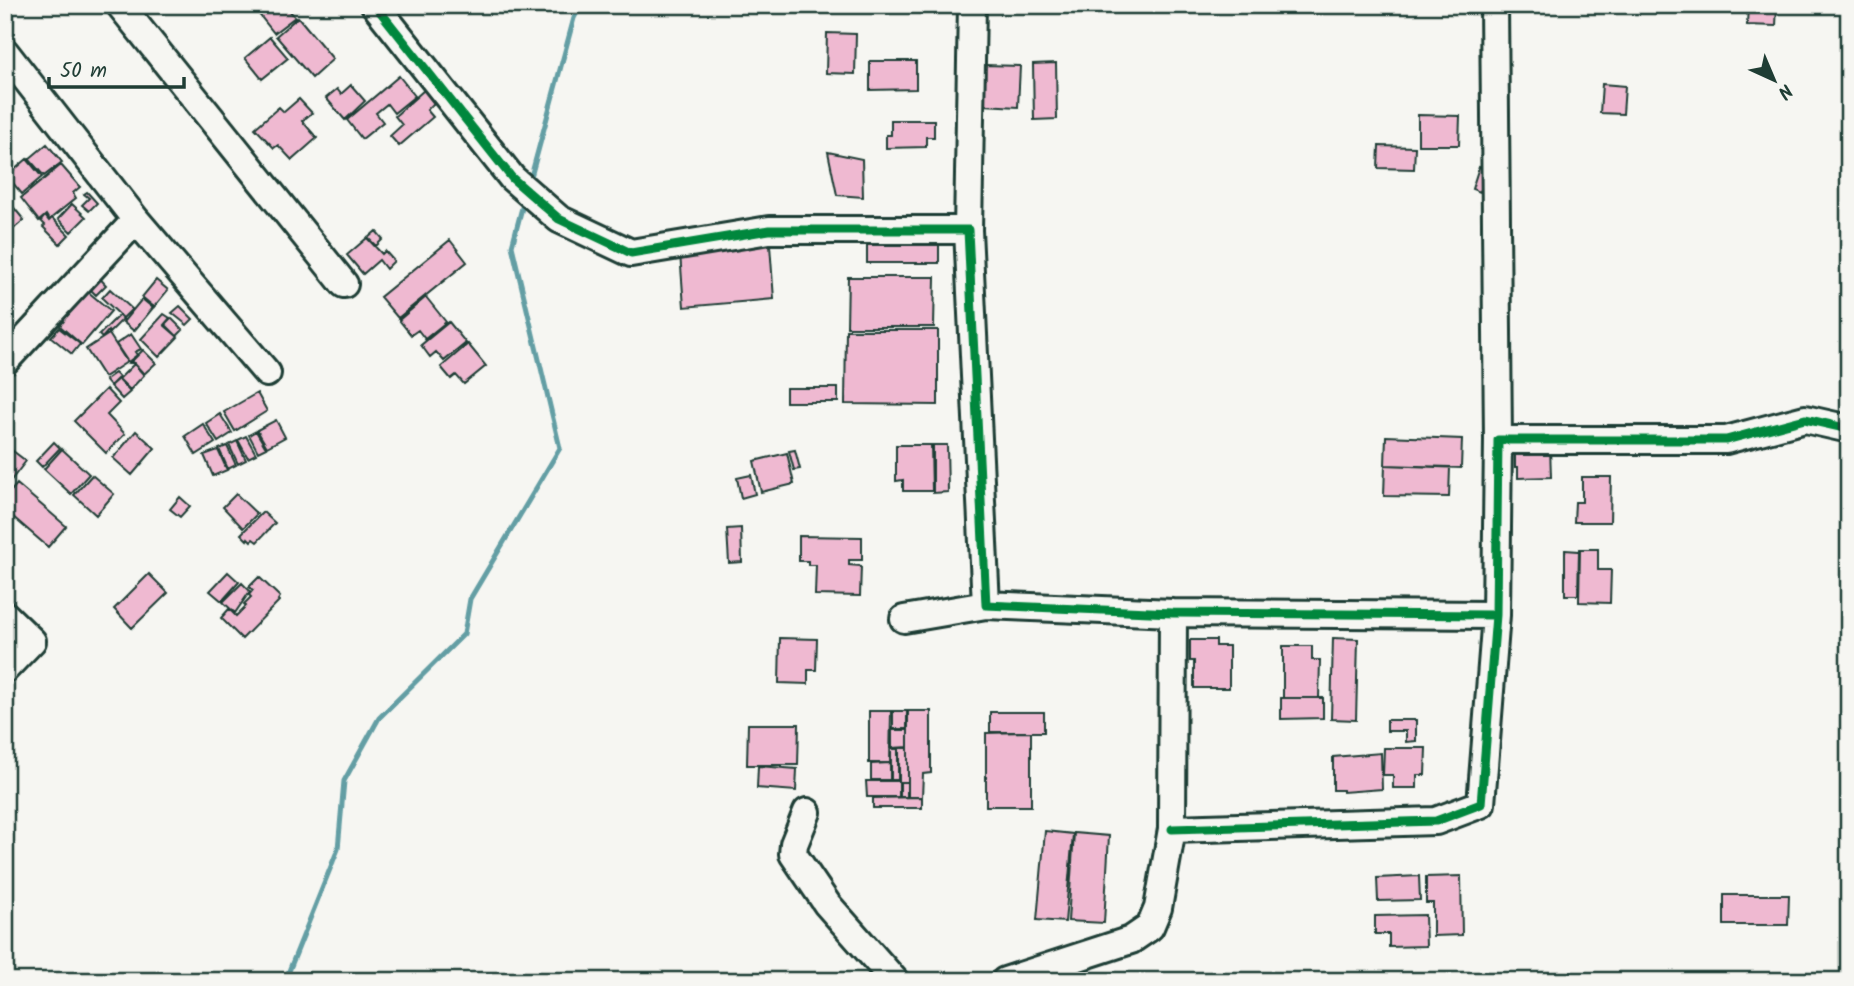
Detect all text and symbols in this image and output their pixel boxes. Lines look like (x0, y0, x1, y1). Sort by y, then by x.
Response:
scale bar (49, 46, 184, 90)
north arrow (1738, 46, 1808, 116)
text: 50 m (60, 55, 107, 88)
text: N (1770, 76, 1799, 106)

